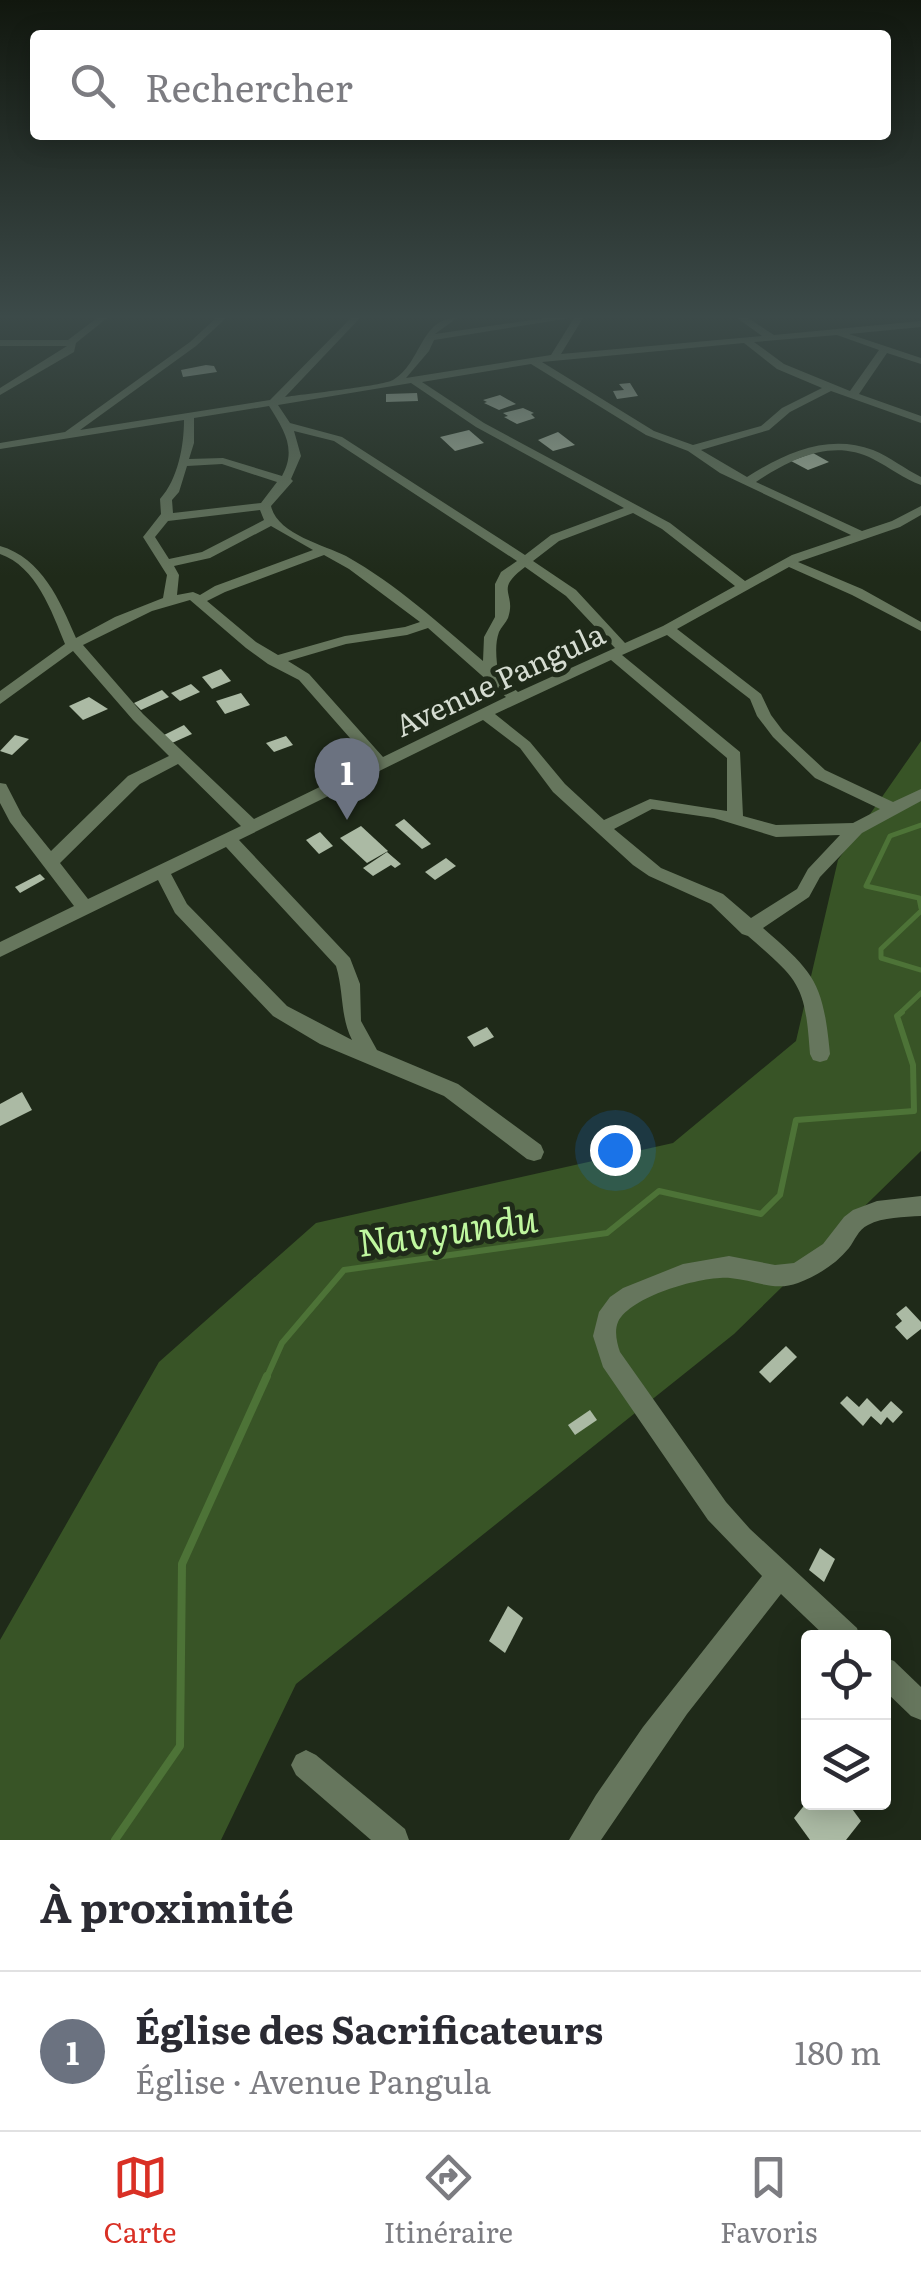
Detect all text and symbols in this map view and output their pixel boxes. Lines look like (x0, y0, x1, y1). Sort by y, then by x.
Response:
search box (30, 30, 891, 140)
text: Rechercher (145, 57, 353, 114)
icon: search (65, 58, 120, 113)
street label: Avenue Pangula (387, 610, 612, 746)
pin: 1 (314, 738, 380, 820)
your location (590, 1125, 641, 1176)
water label: Navyundu (353, 1187, 541, 1269)
map controls (801, 1630, 891, 1810)
button: locate (801, 1630, 891, 1720)
button: layers (801, 1720, 891, 1810)
text: À proximité (40, 1874, 294, 1936)
text: Église des Sacrificateurs (135, 1999, 603, 2056)
text: 1 (66, 2027, 79, 2075)
text: 180 m (794, 2027, 881, 2075)
text: Église · Avenue Pangula (135, 2056, 491, 2104)
tab: Carte (104, 2150, 177, 2252)
tab: Itinéraire (384, 2150, 513, 2252)
tab: Favoris (720, 2150, 817, 2252)

